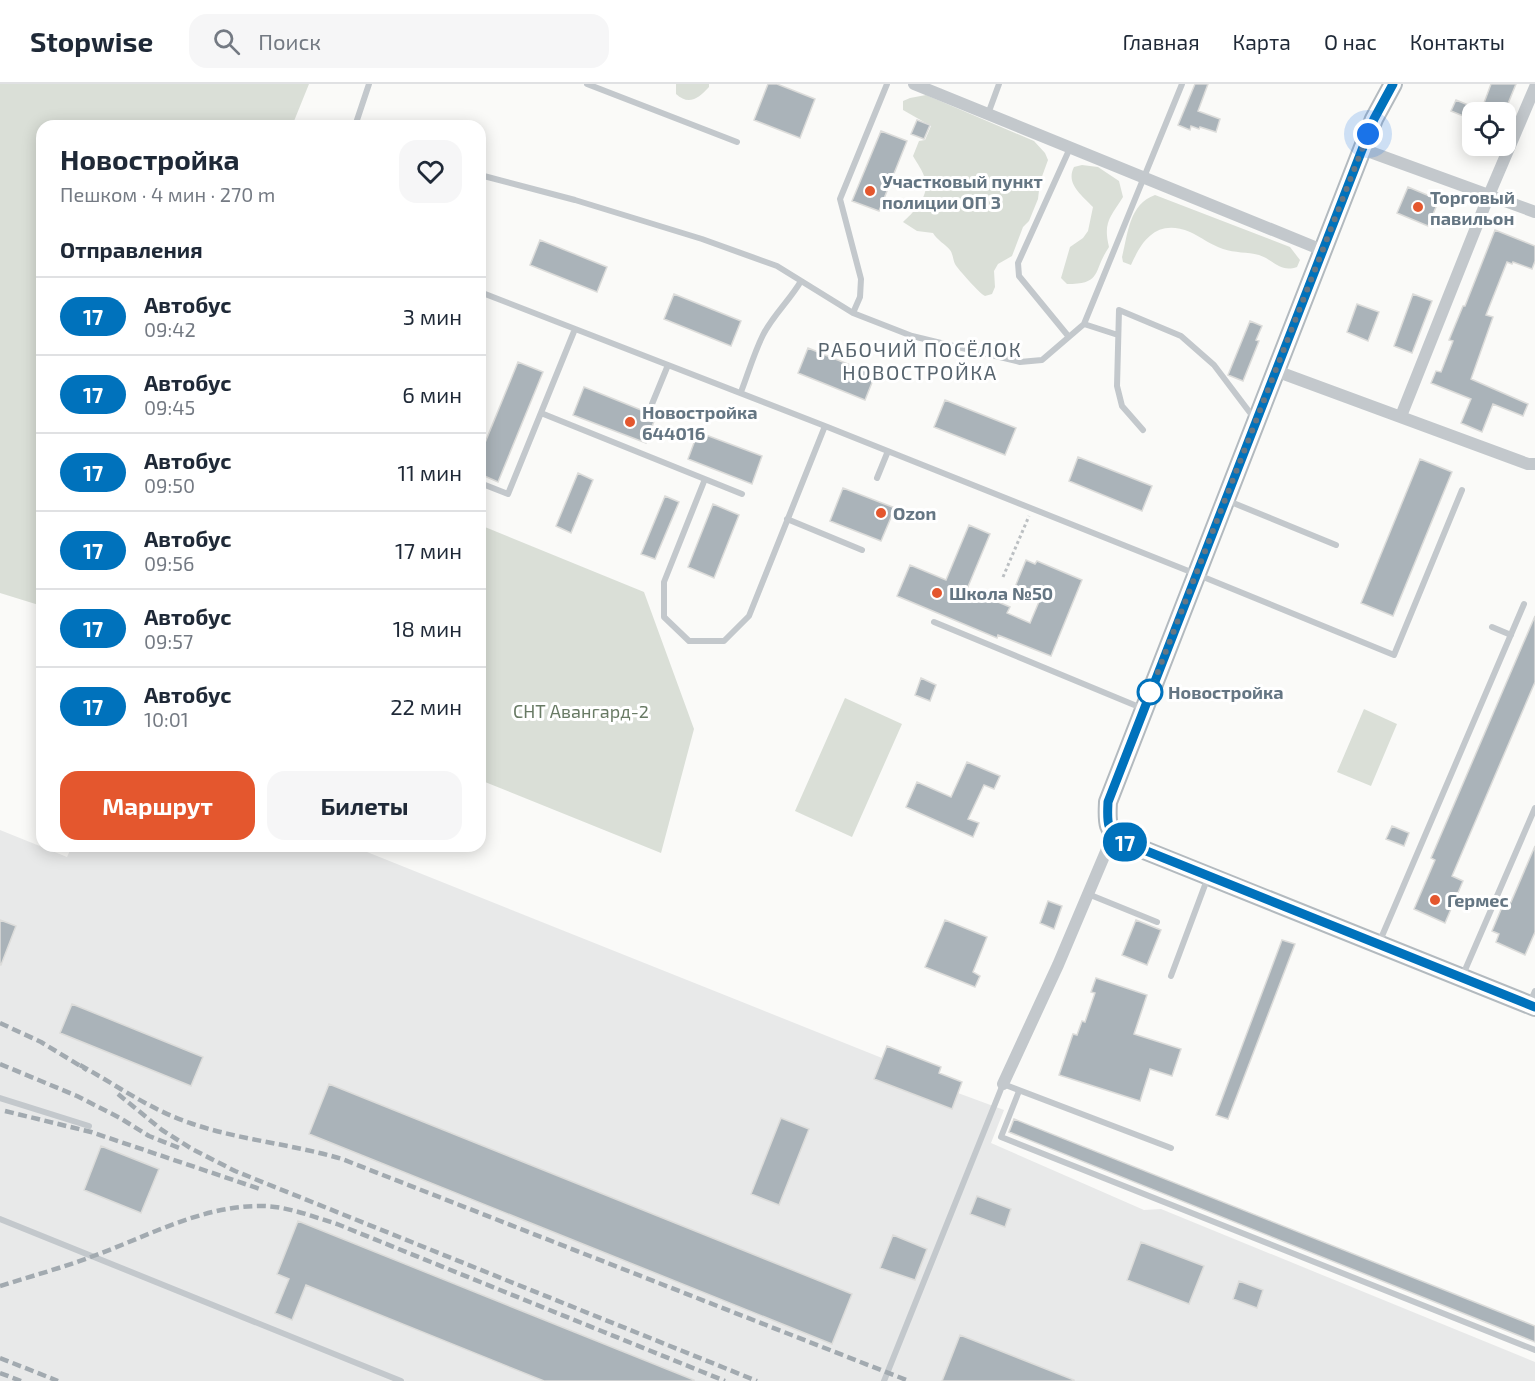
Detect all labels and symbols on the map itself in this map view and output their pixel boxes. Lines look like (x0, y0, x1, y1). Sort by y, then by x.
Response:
your location (1353, 119, 1383, 149)
place label: Участковый пункт полиции ОП 3 (882, 170, 1043, 213)
marker: Участковый пункт полиции ОП 3 (863, 184, 877, 198)
place label: Торговый павильон (1430, 186, 1515, 229)
marker: Торговый павильон (1411, 200, 1425, 214)
district label: РАБОЧИЙ ПОСЁЛОК НОВОСТРОЙКА (818, 337, 1022, 384)
place label: Новостройка 644016 (642, 401, 758, 444)
marker: Новостройка 644016 (623, 415, 637, 429)
place label: Ozon (893, 502, 936, 524)
marker: Ozon (874, 506, 888, 520)
place label: Школа №50 (949, 582, 1053, 604)
marker: Школа №50 (930, 586, 944, 600)
marker: Новостройка (1137, 679, 1163, 705)
place label: Новостройка (1168, 681, 1284, 703)
park label: СНТ Авангард-2 (513, 700, 649, 722)
line badge: 17 (1098, 822, 1152, 861)
place label: Гермес (1447, 889, 1509, 911)
marker: Гермес (1428, 893, 1442, 907)

